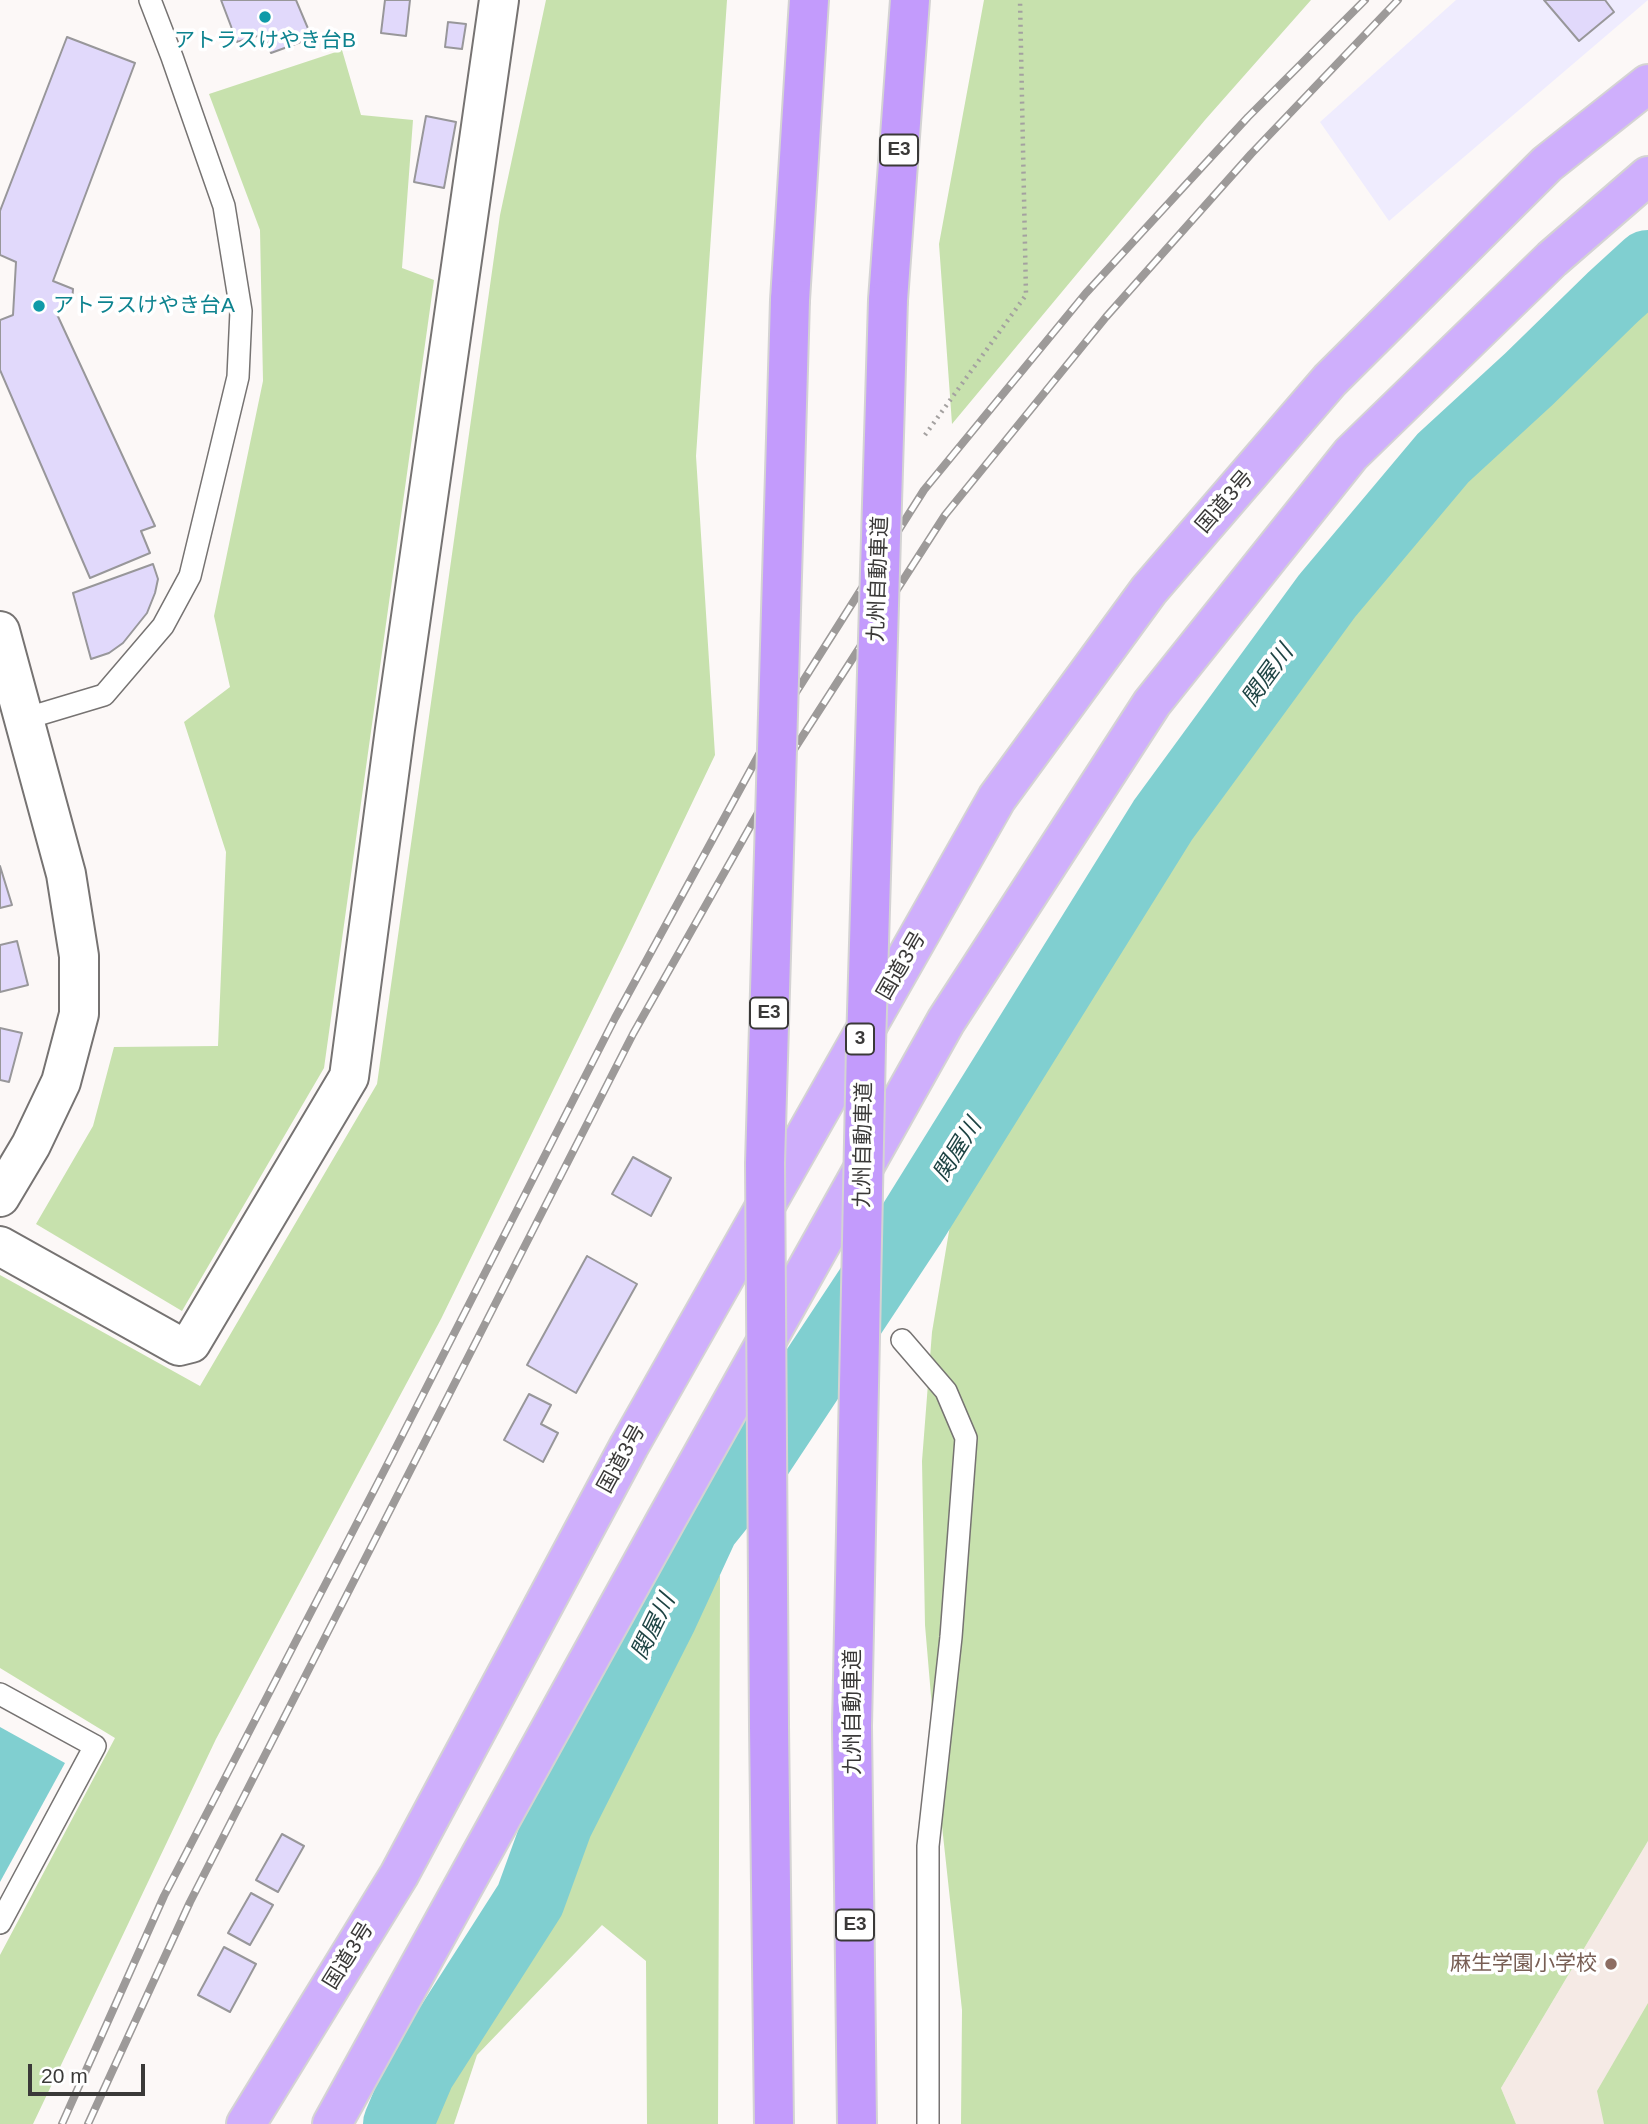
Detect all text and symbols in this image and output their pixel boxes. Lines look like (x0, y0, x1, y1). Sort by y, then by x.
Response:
marker: アトラスけやき台B (257, 9, 273, 25)
place label: アトラスけやき台B (174, 28, 356, 54)
road number: E3 (880, 134, 918, 166)
place label: アトラスけやき台A (53, 293, 235, 319)
marker: アトラスけやき台A (31, 298, 47, 314)
street label: 国道3号 (1191, 466, 1259, 538)
street label: 九州自動車道 (864, 516, 894, 642)
water label: 関屋川 (1237, 640, 1299, 712)
street label: 国道3号 (872, 927, 932, 1005)
road number: E3 (750, 998, 788, 1028)
road number: 3 (846, 1023, 874, 1054)
street label: 九州自動車道 (850, 1082, 878, 1208)
water label: 関屋川 (928, 1113, 988, 1187)
street label: 国道3号 (593, 1420, 651, 1498)
water label: 関屋川 (626, 1590, 682, 1664)
street label: 九州自動車道 (840, 1649, 866, 1775)
road number: E3 (836, 1910, 874, 1940)
street label: 国道3号 (319, 1918, 379, 1994)
place label: 麻生学園小学校 (1450, 1951, 1597, 1977)
marker: 麻生学園小学校 (1603, 1956, 1619, 1972)
scale bar (32, 2050, 149, 2094)
text: 20 m (41, 2064, 88, 2087)

